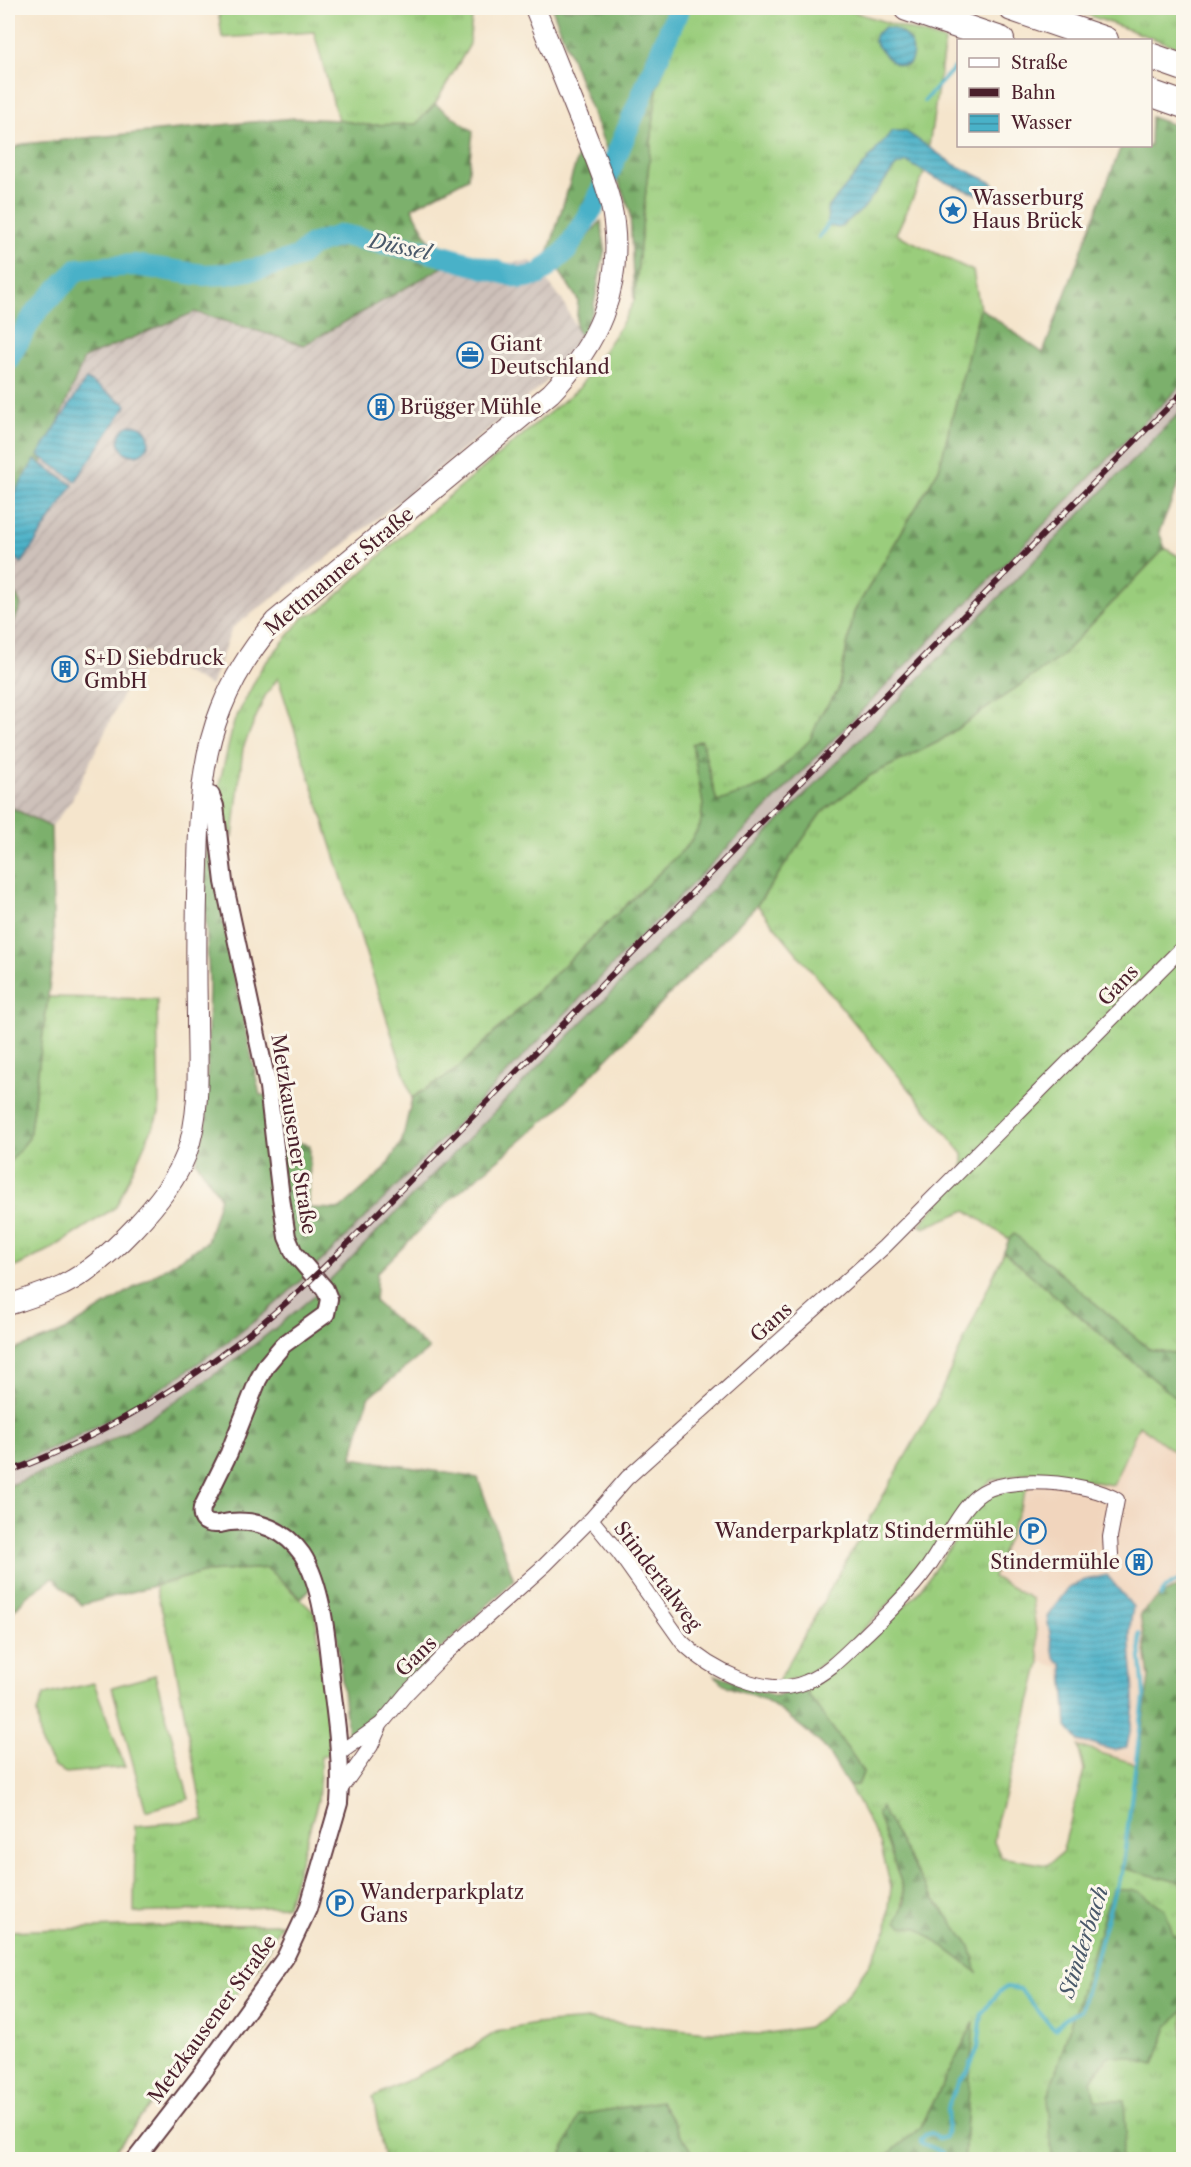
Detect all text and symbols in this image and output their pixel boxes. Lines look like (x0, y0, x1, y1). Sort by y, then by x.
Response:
legend (957, 39, 1152, 147)
text: Straße (1011, 52, 1068, 74)
text: Bahn (1011, 82, 1056, 104)
text: Wasser (1010, 112, 1072, 134)
place label: Wasserburg Haus Brück (971, 186, 1084, 233)
place icon: Wasserburg Haus Brück (938, 195, 968, 225)
water label: Düssel (365, 227, 435, 266)
place label: Giant Deutschland (490, 332, 610, 379)
office icon: Giant Deutschland (455, 340, 485, 370)
building icon: Brügger Mühle (366, 392, 396, 422)
place label: Brügger Mühle (400, 395, 541, 419)
street label: Mettmanner Straße (260, 502, 418, 640)
place label: S+D Siebdruck GmbH (84, 646, 225, 693)
building icon: S+D Siebdruck GmbH (50, 654, 80, 684)
street label: Gans (1093, 959, 1143, 1011)
street label: Metzkausener Straße (266, 1032, 322, 1236)
street label: Gans (745, 1297, 797, 1347)
parking icon: Wanderparkplatz Stindermühle (1018, 1516, 1048, 1546)
street label: Stindertalweg (609, 1517, 707, 1636)
place label: Wanderparkplatz Stindermühle (714, 1519, 1014, 1543)
building icon: Stindermühle (1124, 1547, 1154, 1577)
place label: Stindermühle (990, 1550, 1120, 1574)
street label: Gans (390, 1631, 442, 1681)
place label: Wanderparkplatz Gans (359, 1880, 524, 1927)
water label: Stinderbach (1053, 1883, 1113, 2003)
parking icon: Wanderparkplatz Gans (325, 1888, 355, 1918)
street label: Metzkausener Straße (143, 1930, 281, 2108)

